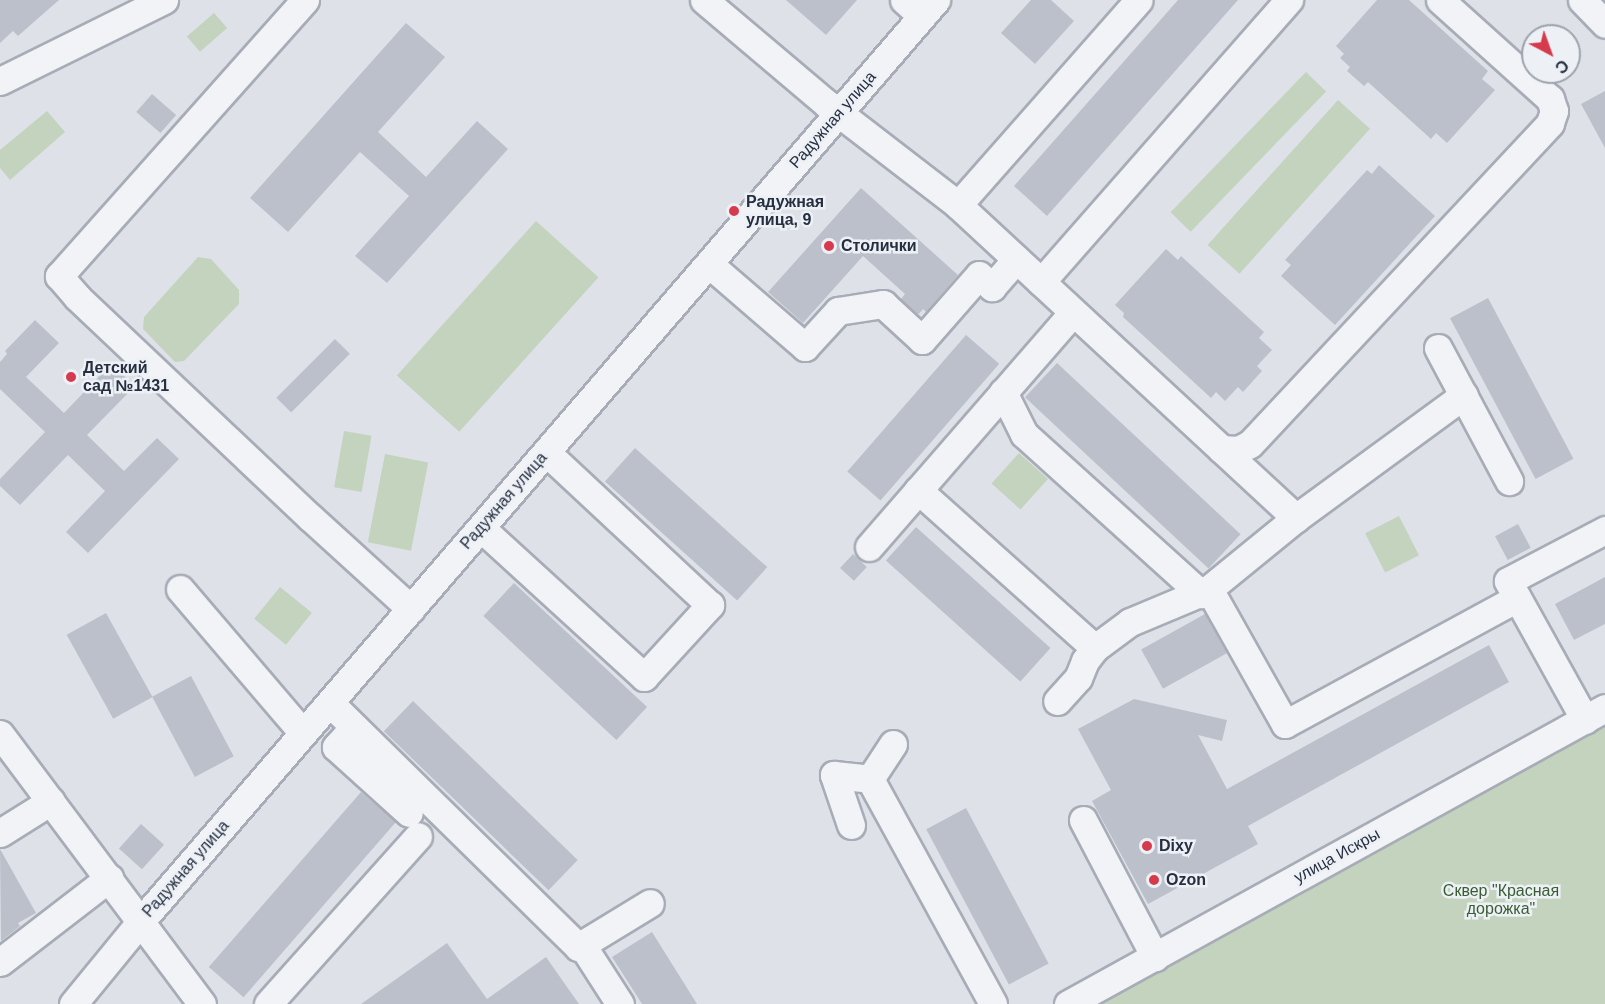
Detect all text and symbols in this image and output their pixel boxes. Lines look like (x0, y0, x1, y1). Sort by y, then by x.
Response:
north arrow (1521, 24, 1581, 84)
text: С (1552, 56, 1572, 77)
street label: Радужная улица (786, 68, 880, 172)
place label: Радужная улица, 9 (746, 192, 824, 230)
marker: Радужная улица, 9 (727, 204, 741, 218)
place label: Столички (841, 236, 917, 256)
marker: Столички (822, 239, 836, 253)
place label: Детский сад №1431 (83, 358, 169, 396)
marker: Детский сад №1431 (64, 370, 78, 384)
street label: Радужная улица (457, 449, 551, 553)
street label: Радужная улица (139, 817, 233, 921)
street label: улица Искры (1291, 824, 1383, 888)
place label: Dixy (1159, 836, 1193, 856)
marker: Dixy (1140, 839, 1154, 853)
place label: Ozon (1166, 870, 1206, 890)
marker: Ozon (1147, 873, 1161, 887)
park label: Сквер "Красная дорожка" (1443, 881, 1559, 919)

